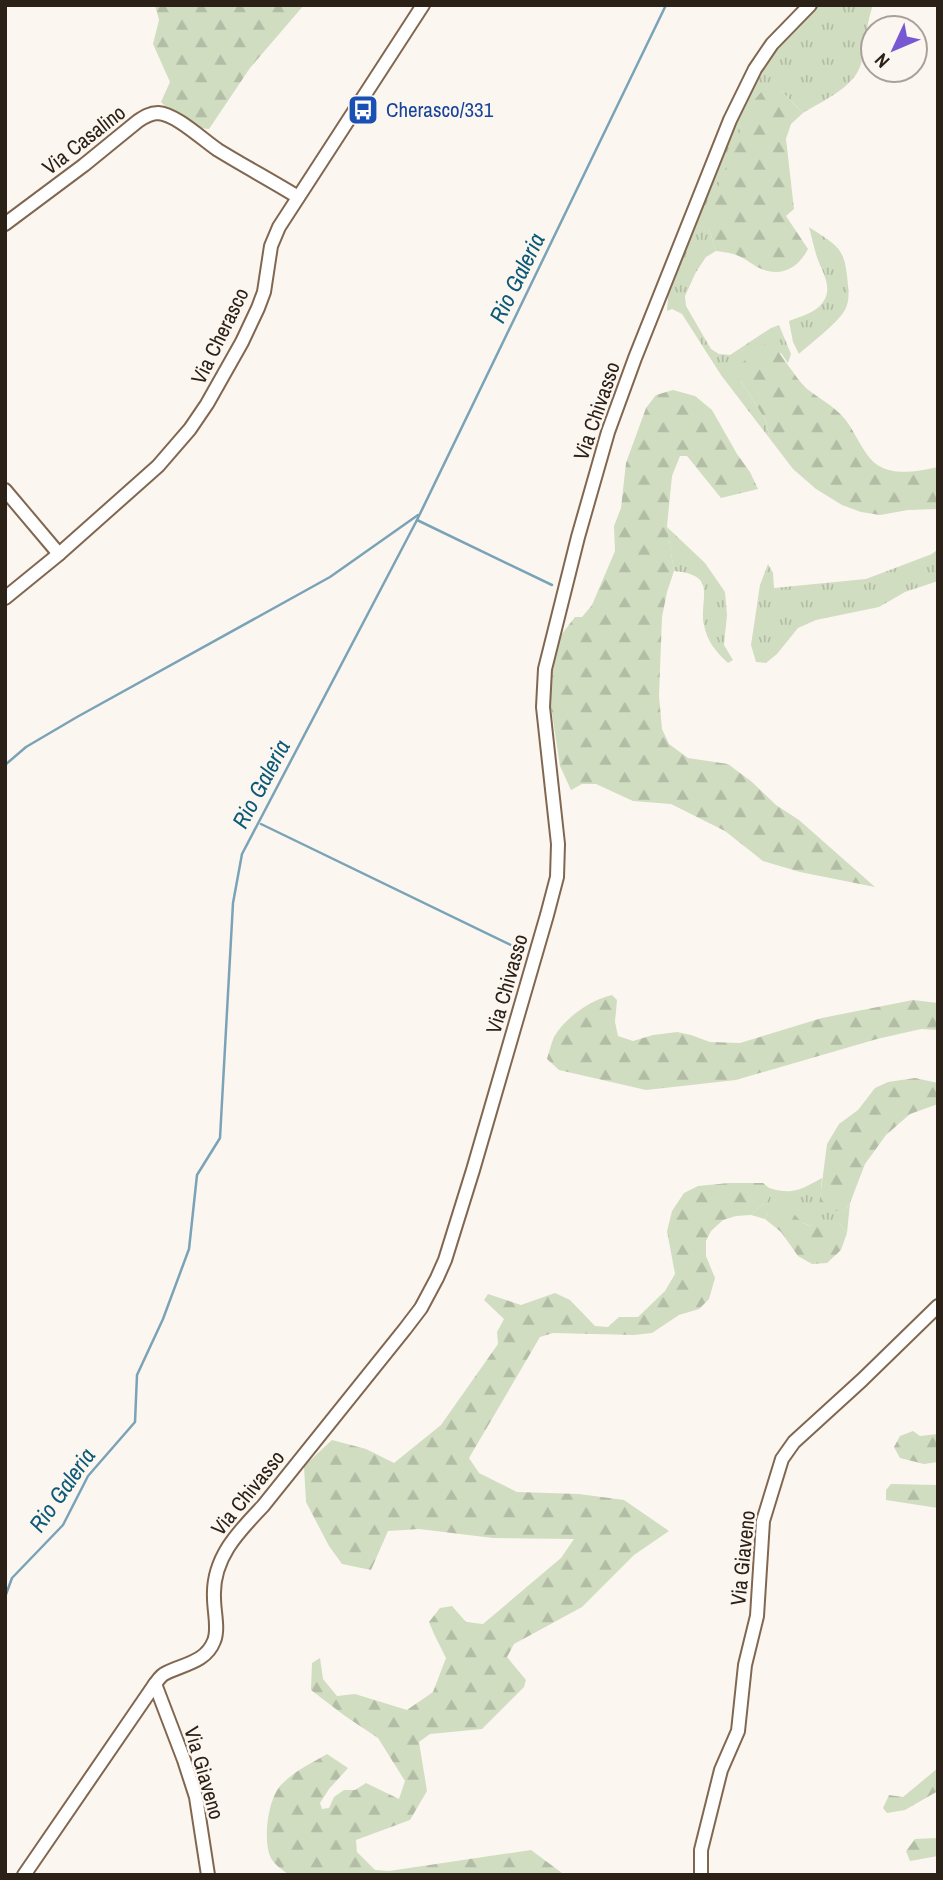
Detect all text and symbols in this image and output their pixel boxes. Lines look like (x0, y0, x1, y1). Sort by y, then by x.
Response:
north arrow (859, 14, 929, 84)
text: N (869, 48, 895, 74)
bus stop icon: Cherasco/331 (346, 93, 380, 127)
place label: Cherasco/331 (386, 95, 494, 124)
street label: Via Casalino (36, 98, 131, 181)
water label: Rio Galeria (481, 228, 552, 328)
street label: Via Cherasco (184, 283, 255, 389)
street label: Via Chivasso (566, 358, 627, 464)
water label: Rio Galeria (224, 734, 297, 834)
street label: Via Chivasso (479, 931, 535, 1037)
water label: Rio Galeria (21, 1441, 102, 1538)
street label: Via Chivasso (204, 1444, 291, 1541)
street label: Via Giaveno (723, 1509, 762, 1607)
street label: Via Giaveno (177, 1723, 232, 1823)

